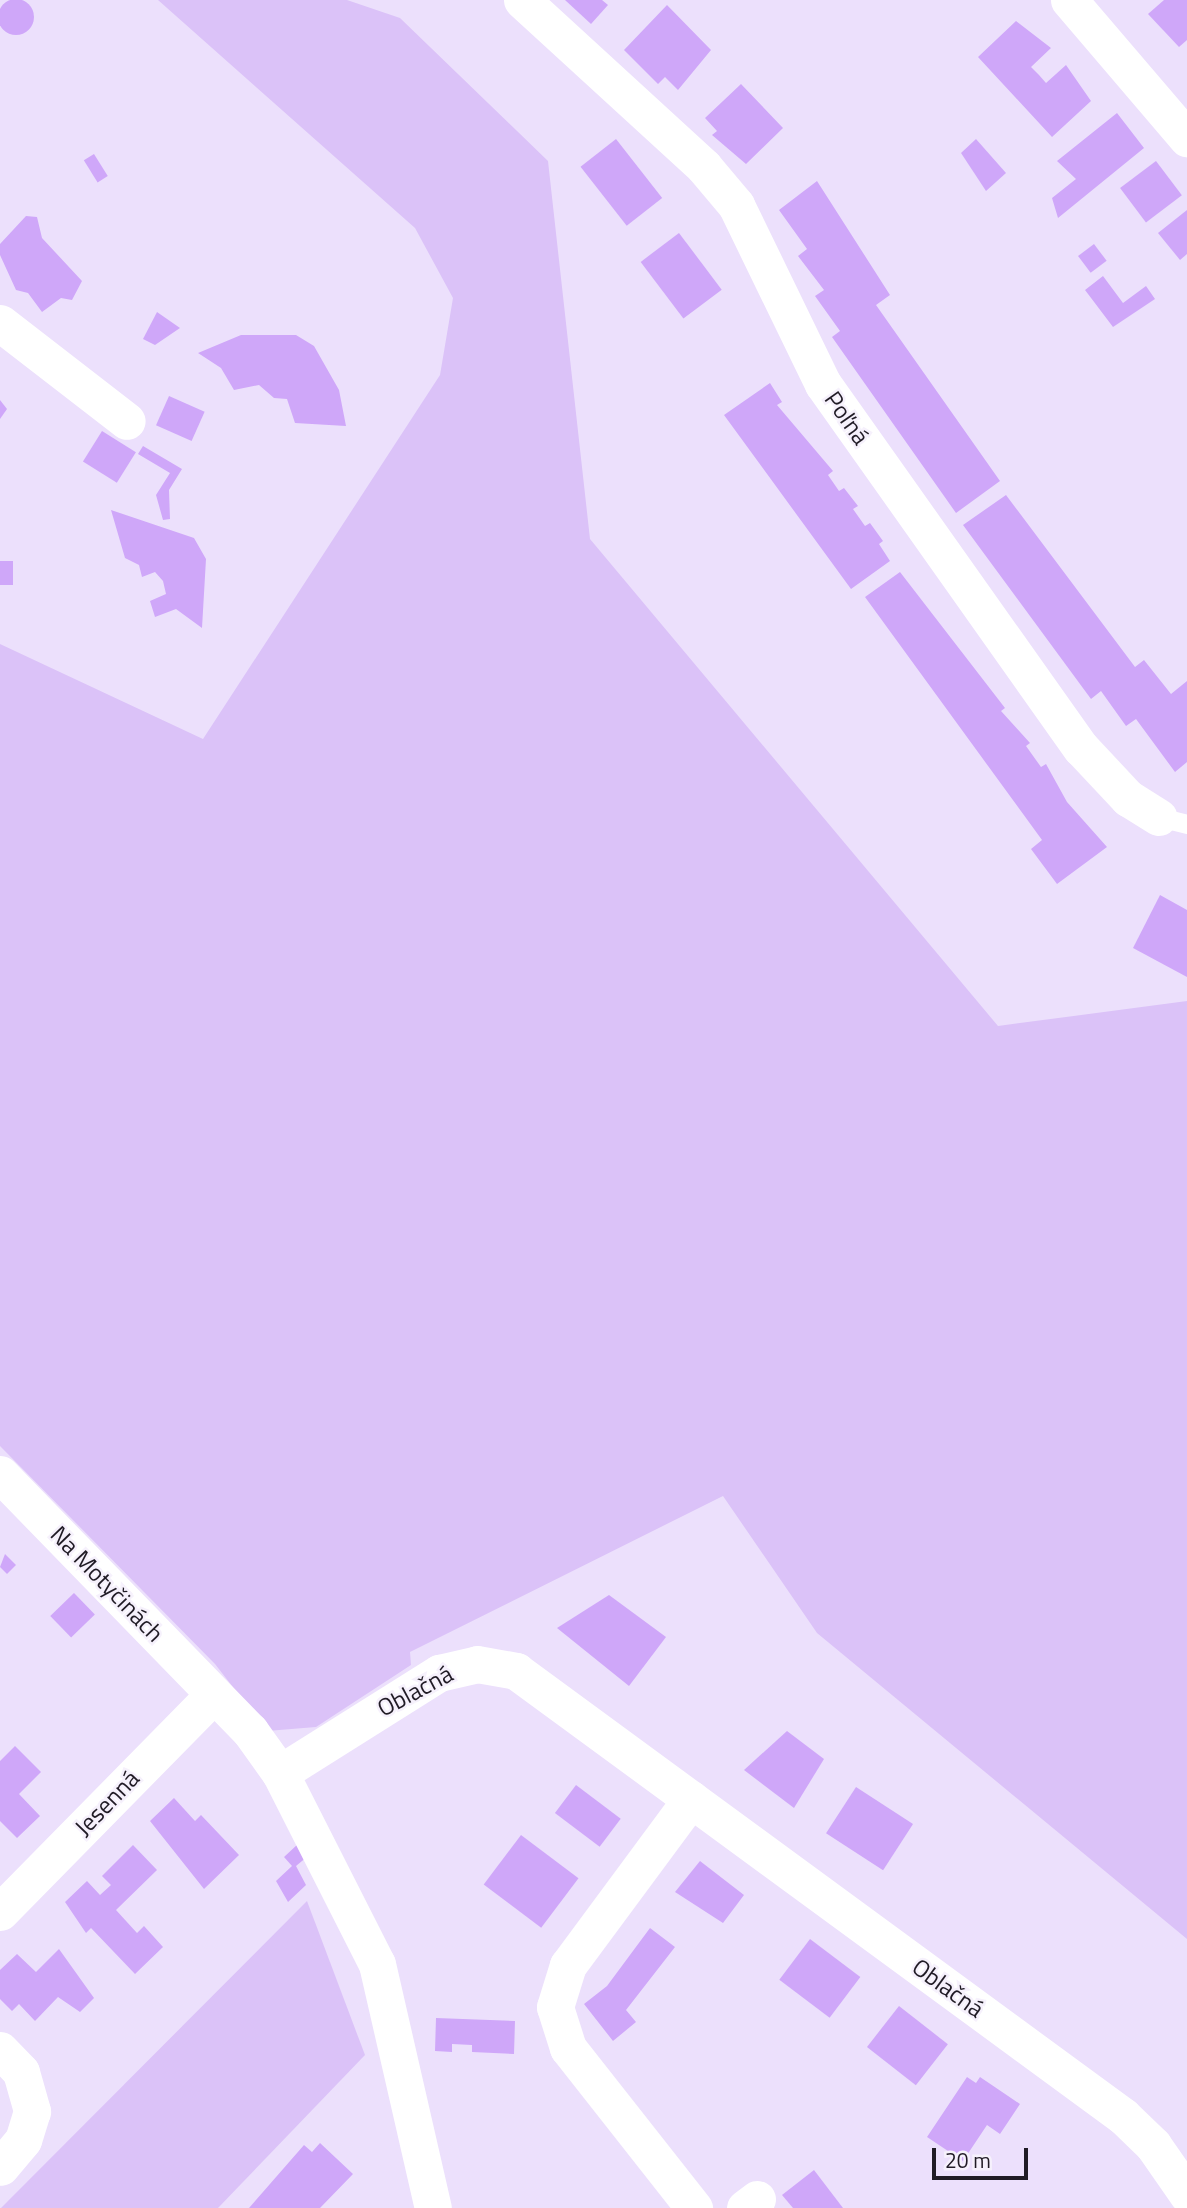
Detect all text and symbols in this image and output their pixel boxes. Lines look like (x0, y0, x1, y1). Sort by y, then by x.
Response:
street label: Poľná (819, 386, 875, 450)
street label: Na Motyčinách (45, 1520, 169, 1648)
street label: Oblačná (372, 1659, 458, 1723)
street label: Jesenná (69, 1764, 145, 1842)
street label: Oblačná (907, 1952, 989, 2024)
scale bar (935, 2134, 1031, 2178)
text: 20 m (945, 2144, 991, 2176)

